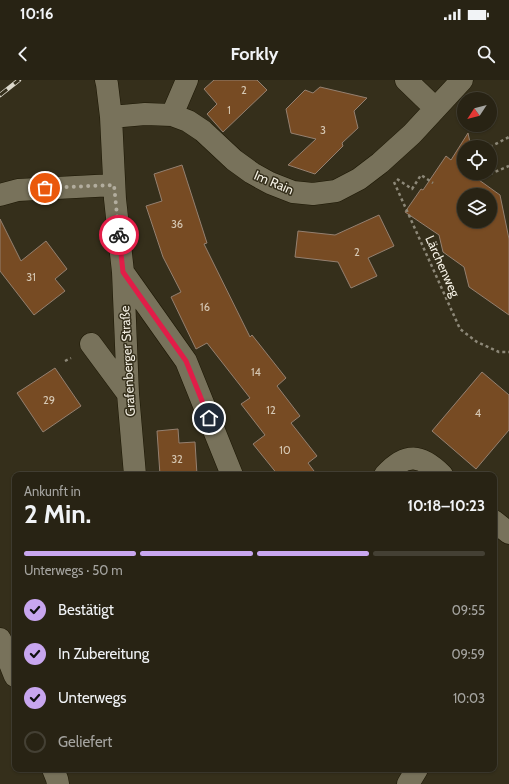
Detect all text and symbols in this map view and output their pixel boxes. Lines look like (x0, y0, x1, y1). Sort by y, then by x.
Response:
text: 10:16 (20, 5, 53, 23)
icon: back (12, 43, 34, 65)
text: Forkly (230, 43, 279, 65)
icon: search (475, 43, 497, 65)
house number: 2 (241, 83, 247, 97)
north arrow (457, 92, 497, 132)
map controls (457, 92, 497, 228)
house number: 1 (227, 103, 231, 117)
house number: 3 (320, 123, 326, 137)
button: locate (457, 140, 497, 180)
street label: Im Rain (252, 167, 296, 197)
pin (28, 171, 62, 205)
icon: bag (34, 177, 56, 199)
button: layers (457, 188, 497, 228)
courier (99, 215, 139, 255)
house number: 36 (171, 217, 183, 231)
icon: bike (108, 224, 130, 246)
street label: Lärchenweg (422, 233, 464, 300)
house number: 2 (354, 245, 360, 259)
house number: 31 (26, 270, 36, 284)
house number: 16 (200, 300, 210, 314)
street label: Grafenberger Straße (116, 305, 138, 417)
house number: 14 (251, 365, 262, 379)
house number: 29 (43, 393, 55, 407)
pin (192, 401, 226, 435)
house number: 12 (266, 403, 276, 417)
house number: 4 (475, 406, 482, 420)
icon: home (198, 407, 220, 429)
house number: 10 (279, 443, 291, 457)
house number: 32 (171, 452, 183, 466)
text: Ankunft in (24, 483, 81, 499)
text: 10:18–10:23 (407, 497, 485, 515)
text: 2 Min. (24, 498, 91, 530)
text: Unterwegs · 50 m (24, 562, 123, 578)
icon: check (24, 599, 46, 621)
text: Bestätigt (58, 601, 114, 619)
text: 09:55 (452, 602, 485, 618)
icon: check (24, 643, 46, 665)
text: In Zubereitung (58, 645, 149, 663)
text: 09:59 (451, 646, 485, 662)
icon: check (24, 687, 46, 709)
text: Unterwegs (58, 689, 126, 707)
text: 10:03 (453, 690, 485, 706)
text: Geliefert (58, 733, 112, 751)

